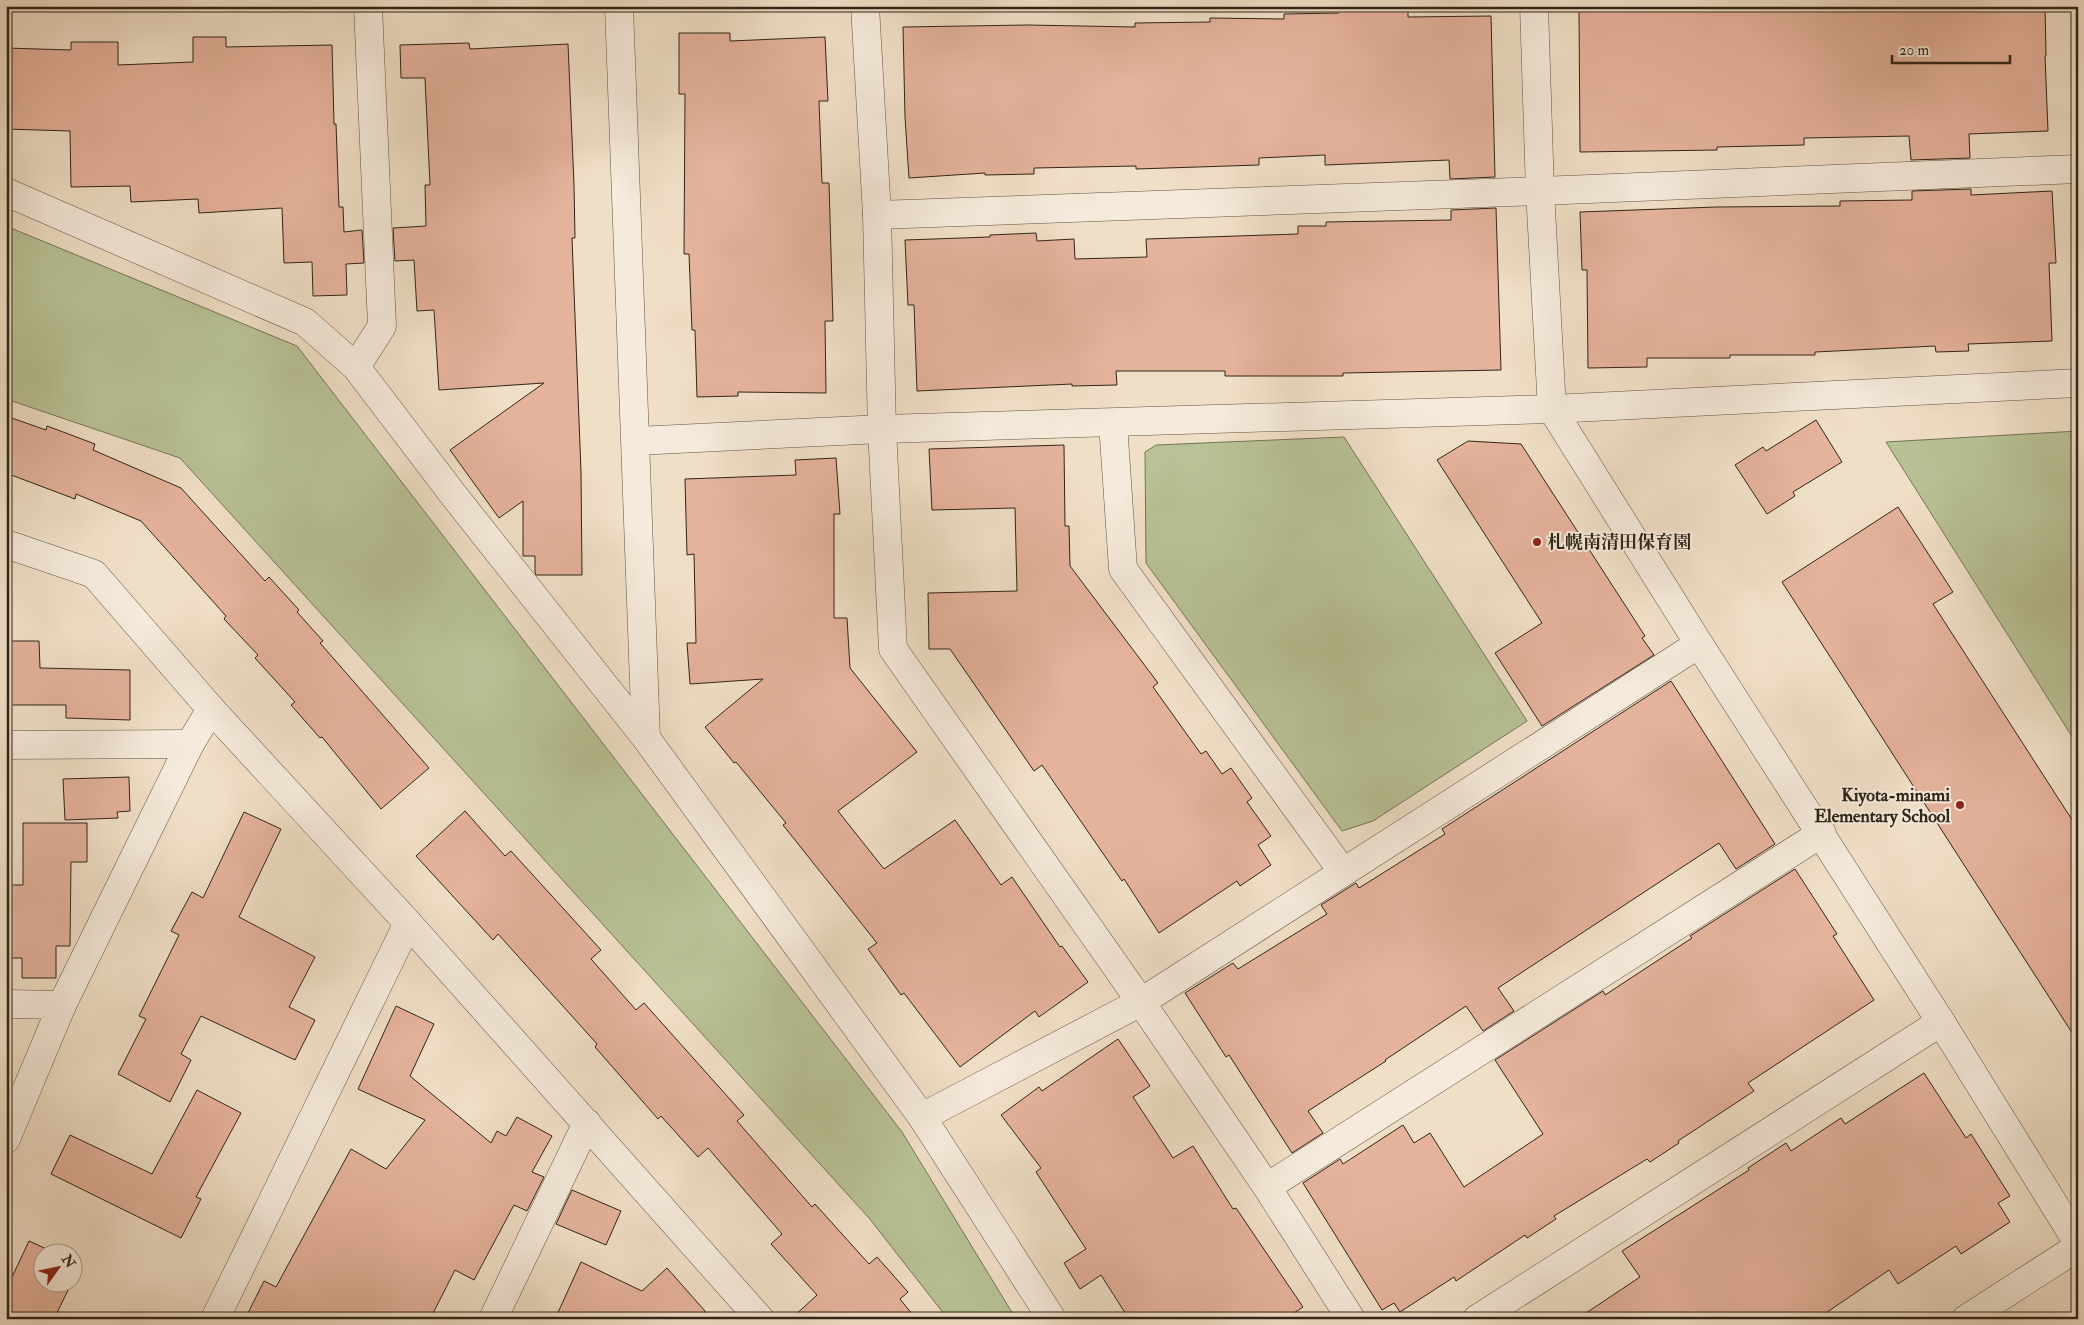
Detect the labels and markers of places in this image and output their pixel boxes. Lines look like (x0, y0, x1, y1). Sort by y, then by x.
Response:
place label: 札幌南清田保育園 (1547, 531, 1691, 554)
marker: 札幌南清田保育園 (1531, 536, 1543, 548)
place label: Kiyota-minami Elementary School (1814, 784, 1950, 828)
marker: Kiyota-minami Elementary School (1954, 799, 1966, 811)

